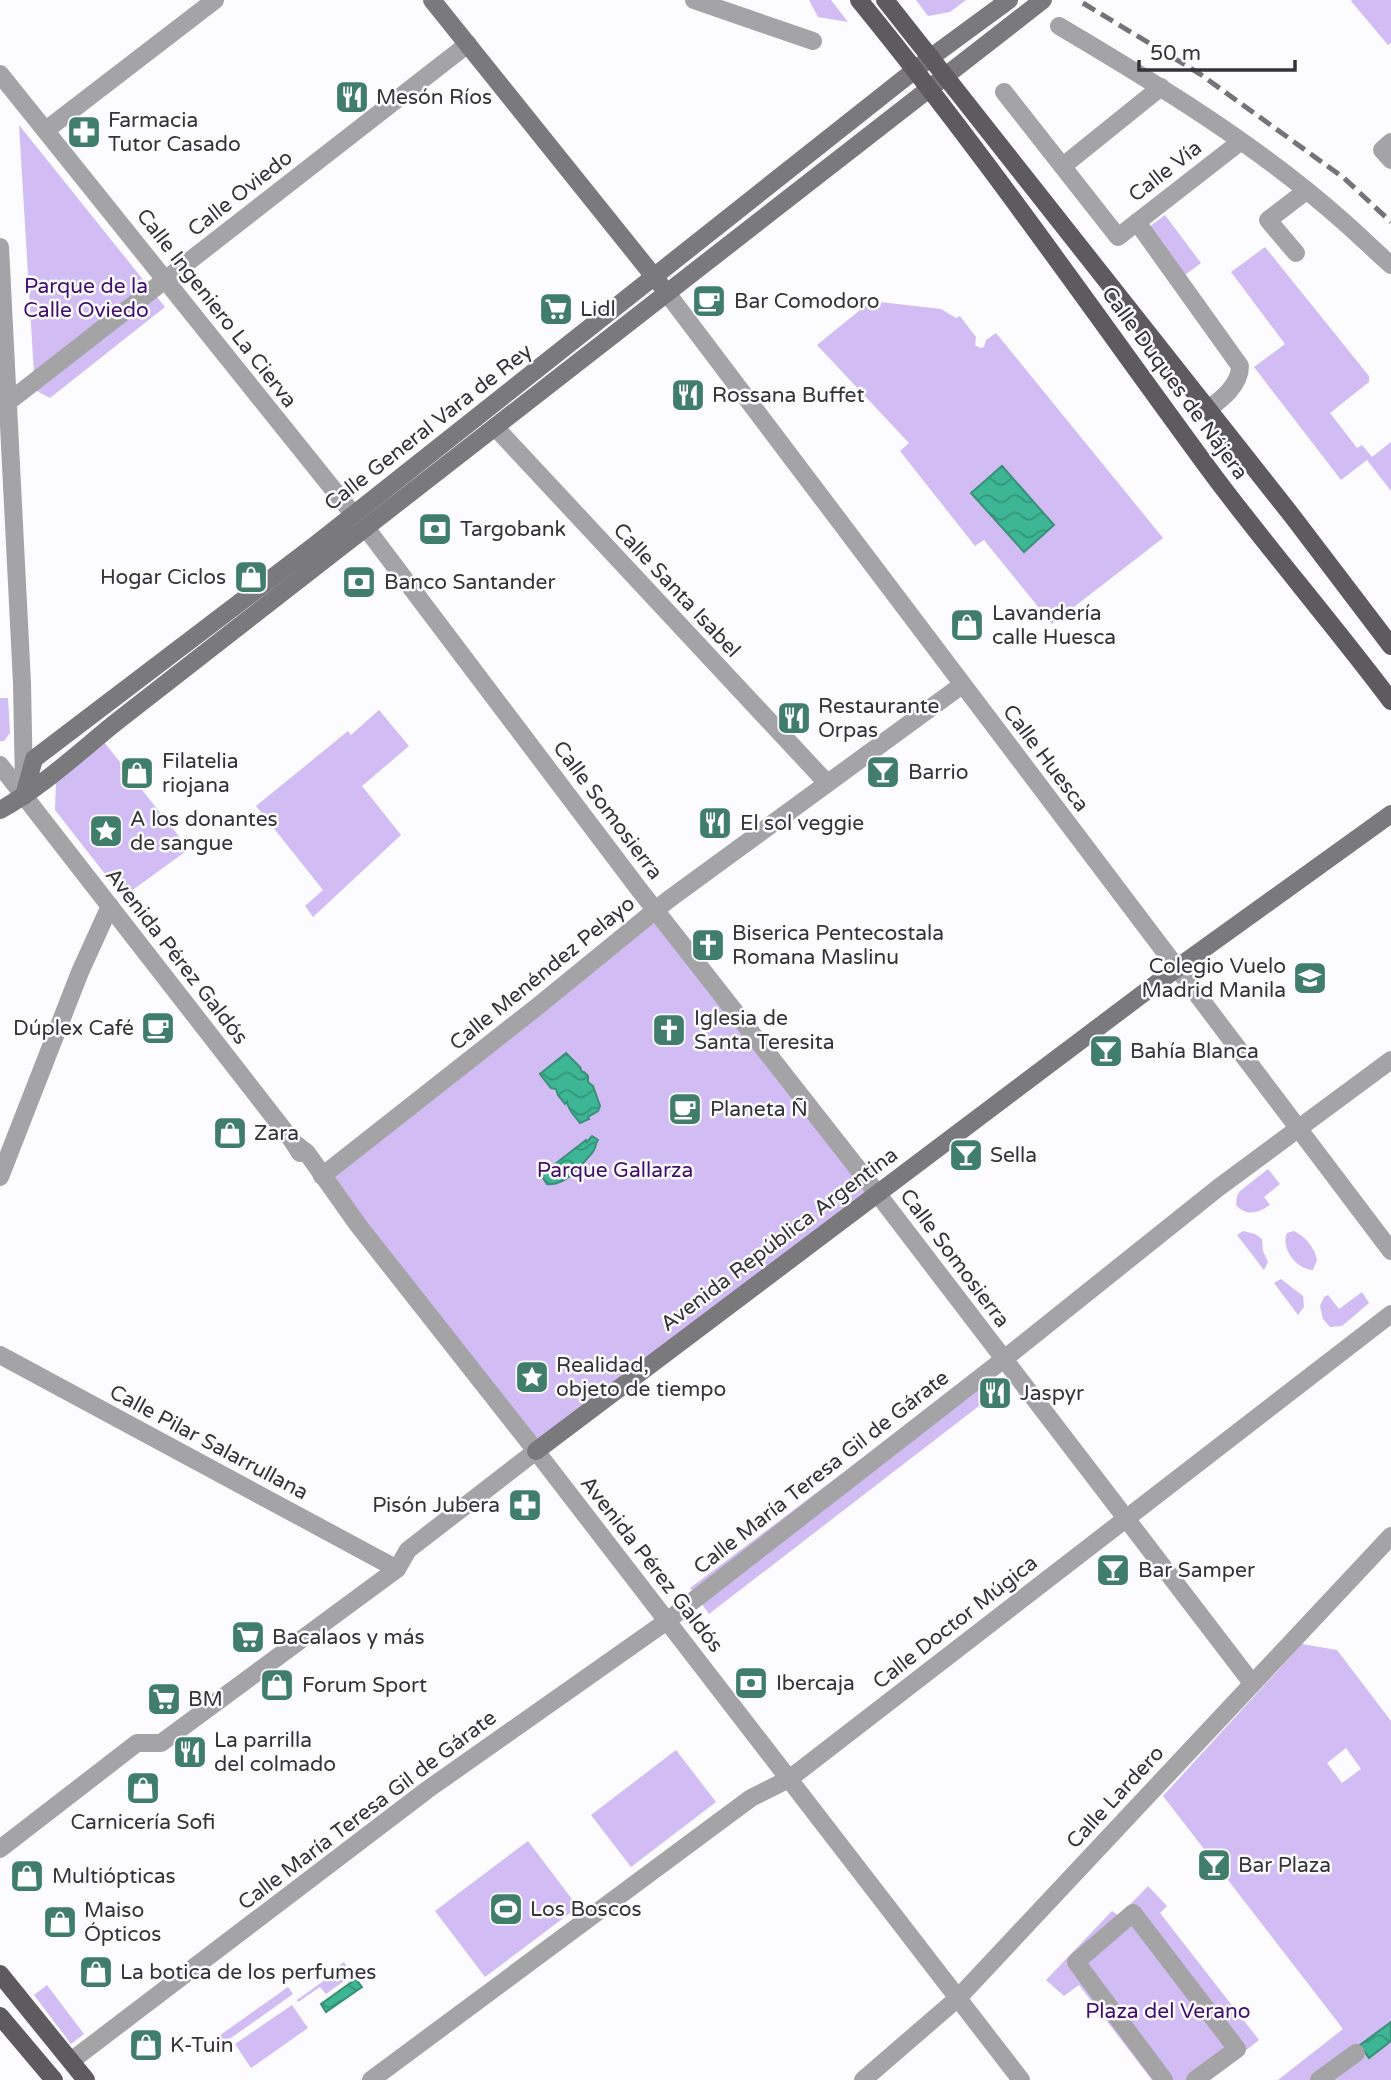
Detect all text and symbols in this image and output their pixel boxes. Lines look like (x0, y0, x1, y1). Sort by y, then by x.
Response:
scale bar (1139, 28, 1295, 72)
text: 50 m (1150, 41, 1201, 66)
restaurant icon: Mesón Ríos (333, 78, 371, 116)
place label: Mesón Ríos (376, 85, 492, 110)
place label: Farmacia Tutor Casado (108, 108, 241, 157)
pharmacy icon: Farmacia Tutor Casado (65, 113, 103, 151)
street label: Calle Vía (1124, 135, 1207, 208)
street label: Calle Oviedo (183, 145, 297, 242)
street label: Calle Ingeniero La Cierva (131, 204, 302, 413)
park label: Parque de la Calle Oviedo (23, 274, 149, 323)
cafe icon: Bar Comodoro (690, 282, 728, 320)
street label: Calle Duques de Nájera (1096, 282, 1253, 485)
place label: Bar Comodoro (734, 289, 879, 314)
supermarket icon: Lidl (537, 290, 575, 328)
place label: Lidl (580, 297, 616, 322)
street label: Calle General Vara de Rey (320, 339, 537, 516)
restaurant icon: Rossana Buffet (669, 376, 707, 414)
place label: Rossana Buffet (712, 383, 864, 408)
bank icon: Targobank (416, 510, 454, 548)
place label: Targobank (460, 517, 566, 542)
street label: Calle Santa Isabel (608, 518, 745, 663)
shop icon: Hogar Ciclos (232, 558, 270, 596)
bank icon: Banco Santander (340, 563, 378, 601)
place label: Hogar Ciclos (100, 565, 226, 590)
place label: Banco Santander (384, 570, 556, 595)
place label: Lavandería calle Huesca (992, 601, 1116, 650)
shop icon: Lavandería calle Huesca (948, 606, 986, 644)
place label: Restaurante Orpas (818, 694, 940, 743)
restaurant icon: Restaurante Orpas (775, 699, 813, 737)
street label: Calle Huesca (997, 700, 1094, 817)
street label: Calle Somosierra (547, 736, 668, 885)
place label: Filatelia riojana (162, 749, 239, 798)
bar icon: Barrio (864, 753, 902, 791)
shop icon: Filatelia riojana (118, 754, 156, 792)
place label: Barrio (908, 760, 968, 785)
restaurant icon: El sol veggie (696, 804, 734, 842)
place label: A los donantes de sangue (130, 807, 278, 856)
place label: El sol veggie (740, 811, 864, 836)
place icon: A los donantes de sangue (87, 812, 125, 850)
street label: Avenida Pérez Galdós (100, 863, 253, 1049)
street label: Calle Menéndez Pelayo (445, 891, 640, 1056)
place label: Biserica Pentecostala Romana Maslinu (732, 921, 944, 970)
church icon: Biserica Pentecostala Romana Maslinu (689, 926, 727, 964)
place label: Colegio Vuelo Madrid Manila (1142, 954, 1286, 1003)
school or university icon: Colegio Vuelo Madrid Manila (1291, 959, 1329, 997)
place label: Iglesia de Santa Teresita (694, 1006, 835, 1055)
cafe icon: Dúplex Café (139, 1009, 177, 1047)
church icon: Iglesia de Santa Teresita (650, 1011, 688, 1049)
place label: Dúplex Café (13, 1016, 134, 1041)
bar icon: Bahía Blanca (1087, 1032, 1125, 1070)
place label: Bahía Blanca (1130, 1039, 1259, 1064)
cafe icon: Planeta Ñ (666, 1090, 704, 1128)
place label: Planeta Ñ (710, 1097, 808, 1122)
shop icon: Zara (211, 1114, 249, 1152)
place label: Zara (254, 1121, 299, 1146)
bar icon: Sella (947, 1136, 985, 1174)
street label: Avenida República Argentina (656, 1142, 903, 1337)
place label: Sella (990, 1143, 1037, 1168)
park label: Parque Gallarza (537, 1158, 693, 1183)
street label: Calle Somosierra (894, 1184, 1015, 1333)
place label: Realidad, objeto de tiempo (556, 1353, 726, 1402)
place icon: Realidad, objeto de tiempo (513, 1358, 551, 1396)
street label: Calle María Teresa Gil de Gárate (689, 1365, 954, 1580)
restaurant icon: Jaspyr (976, 1374, 1014, 1412)
street label: Calle Pilar Salarrullana (105, 1379, 312, 1505)
place label: Jaspyr (1020, 1381, 1084, 1406)
street label: Avenida Pérez Galdós (575, 1471, 728, 1657)
pharmacy icon: Pisón Jubera (506, 1486, 544, 1524)
place label: Pisón Jubera (372, 1493, 500, 1518)
street label: Calle Doctor Múgica (868, 1550, 1043, 1694)
bar icon: Bar Samper (1094, 1551, 1132, 1589)
place label: Bar Samper (1138, 1558, 1255, 1583)
supermarket icon: Bacalaos y más (229, 1618, 267, 1656)
place label: Bacalaos y más (272, 1625, 425, 1650)
bank icon: Ibercaja (732, 1664, 770, 1702)
shop icon: Forum Sport (258, 1666, 296, 1704)
place label: Ibercaja (776, 1671, 855, 1696)
place label: Forum Sport (302, 1673, 427, 1698)
supermarket icon: BM (145, 1680, 183, 1718)
place label: BM (188, 1687, 223, 1712)
street label: Calle María Teresa Gil de Gárate (233, 1705, 501, 1916)
place label: La parrilla del colmado (214, 1728, 336, 1777)
restaurant icon: La parrilla del colmado (171, 1733, 209, 1771)
street label: Calle Lardero (1061, 1741, 1169, 1854)
shop icon: Carnicería Sofi (124, 1769, 162, 1807)
place label: Carnicería Sofi (71, 1810, 215, 1835)
bar icon: Bar Plaza (1195, 1846, 1233, 1884)
place label: Bar Plaza (1238, 1853, 1331, 1878)
shop icon: Multiópticas (8, 1857, 46, 1895)
place label: Multiópticas (52, 1864, 176, 1889)
sports icon: Los Boscos (487, 1890, 525, 1928)
place label: Los Boscos (530, 1897, 642, 1922)
place label: Maiso Ópticos (84, 1898, 161, 1947)
shop icon: Maiso Ópticos (41, 1903, 79, 1941)
shop icon: La botica de los perfumes (77, 1953, 115, 1991)
place label: La botica de los perfumes (120, 1960, 376, 1985)
park label: Plaza del Verano (1085, 1999, 1251, 2024)
shop icon: K-Tuin (127, 2026, 165, 2064)
place label: K-Tuin (170, 2033, 234, 2058)

